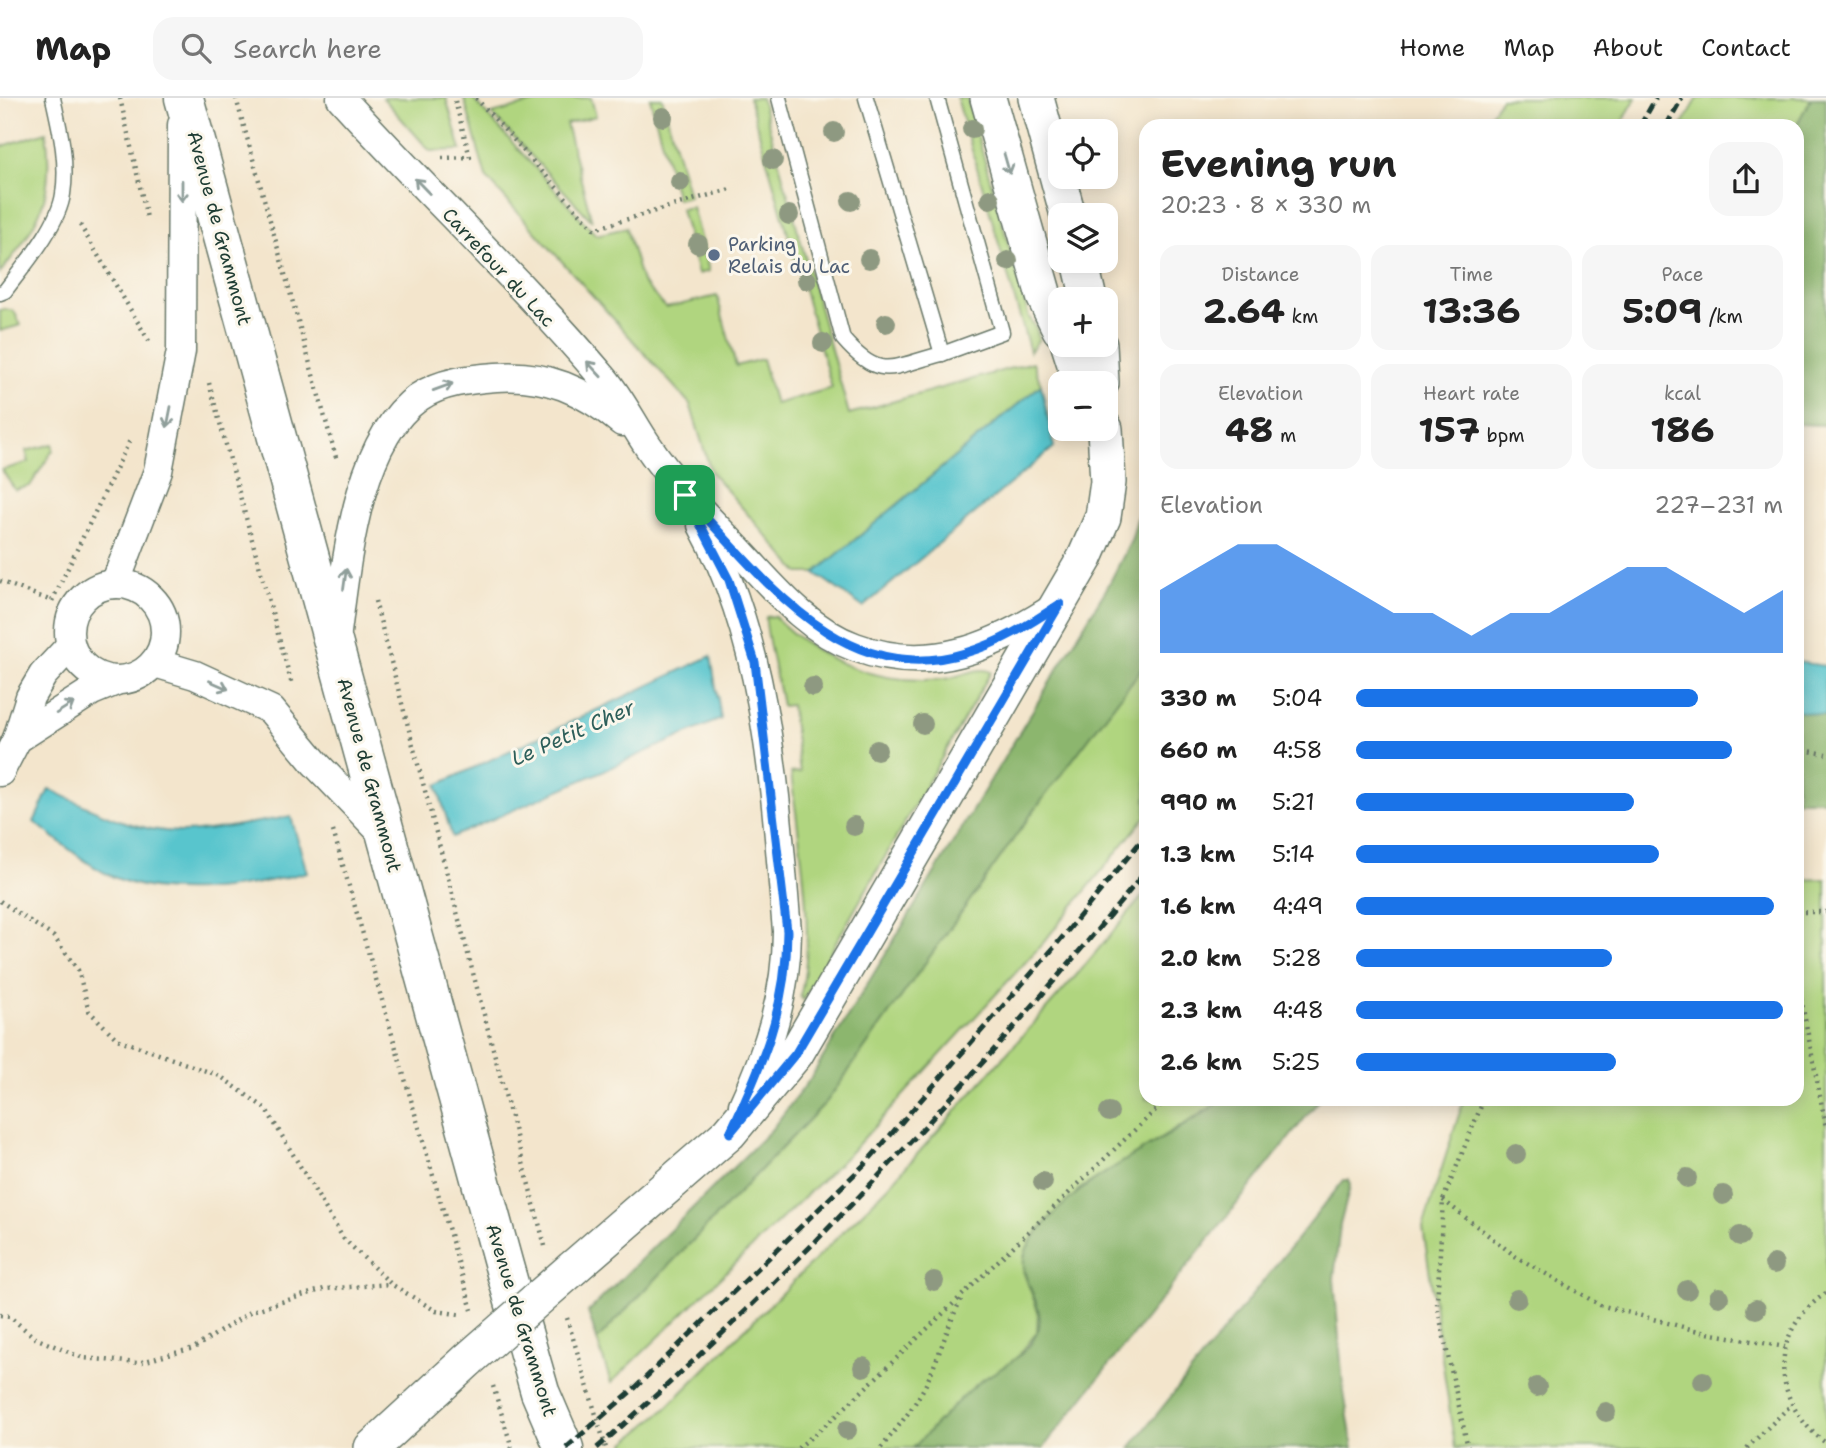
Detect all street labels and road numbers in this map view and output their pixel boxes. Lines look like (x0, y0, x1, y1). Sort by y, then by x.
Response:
street label: Avenue de Grammont (182, 128, 258, 328)
street label: Carrefour du Lac (437, 202, 561, 332)
street label: Avenue de Grammont (332, 675, 408, 875)
street label: Avenue de Grammont (480, 1221, 563, 1420)

